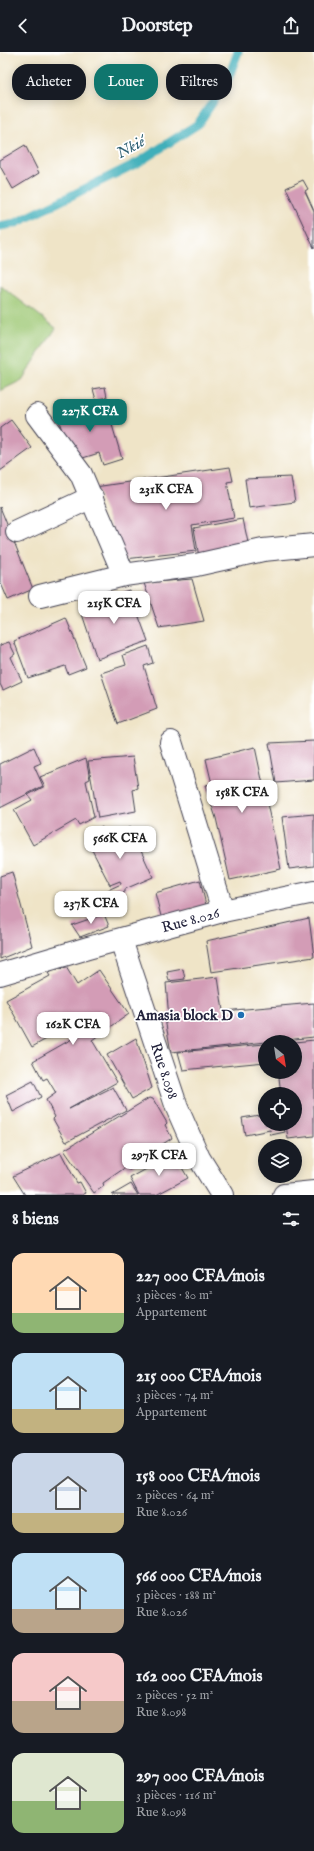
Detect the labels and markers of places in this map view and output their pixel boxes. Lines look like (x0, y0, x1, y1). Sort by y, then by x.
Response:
pin: 227K CFA (49, 399, 131, 433)
pin: 231K CFA (125, 477, 207, 511)
pin: 215K CFA (73, 591, 155, 625)
pin: 158K CFA (201, 780, 283, 814)
pin: 566K CFA (79, 826, 161, 860)
pin: 237K CFA (50, 891, 132, 925)
place label: Amasia block D (135, 1006, 233, 1025)
marker: Amasia block D (236, 1010, 246, 1020)
pin: 162K CFA (32, 1012, 114, 1046)
pin: 297K CFA (118, 1143, 200, 1177)

